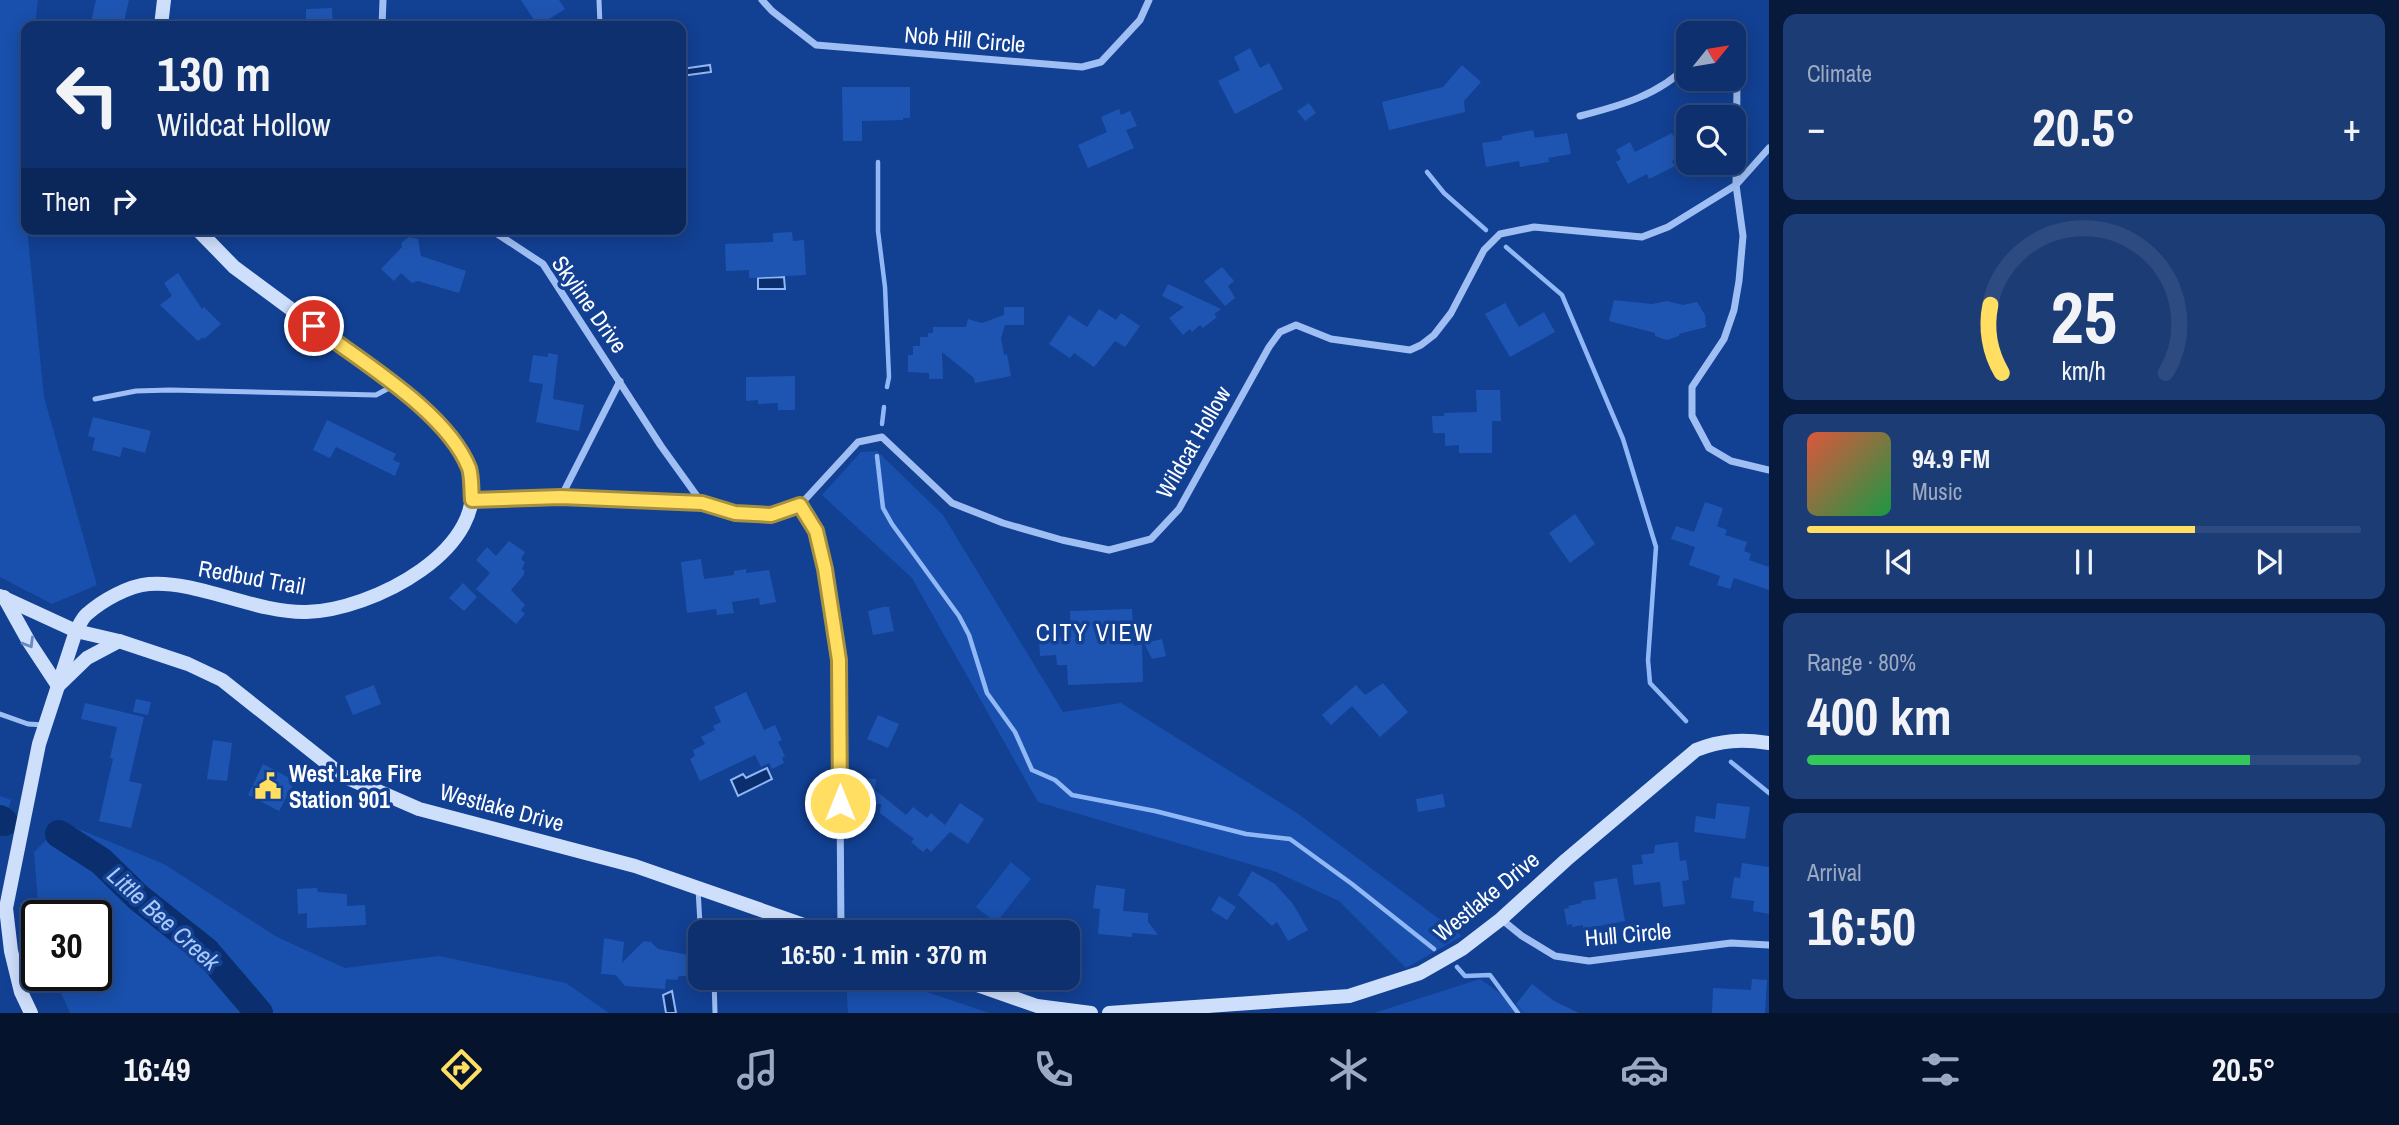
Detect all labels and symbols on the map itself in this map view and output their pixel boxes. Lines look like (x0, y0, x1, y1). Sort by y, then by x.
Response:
street label: Nob Hill Circle (903, 18, 1027, 60)
north arrow (1676, 21, 1746, 91)
street label: Skyline Drive (545, 249, 635, 359)
pin (284, 296, 344, 356)
street label: Wildcat Hollow (1148, 380, 1238, 504)
street label: Redbud Trail (196, 552, 308, 602)
district label: CITY VIEW (1036, 616, 1154, 648)
one-way arrow (21, 635, 34, 648)
place label: West Lake Fire Station 901 (289, 758, 422, 815)
position arrow (803, 766, 877, 840)
public building icon: West Lake Fire Station 901 (253, 771, 283, 801)
street label: Westlake Drive (436, 776, 568, 838)
street label: Westlake Drive (1427, 844, 1545, 948)
water label: Little Bee Creek (101, 859, 228, 978)
speed limit sign: 30 (21, 900, 112, 991)
street label: Hull Circle (1583, 915, 1673, 953)

